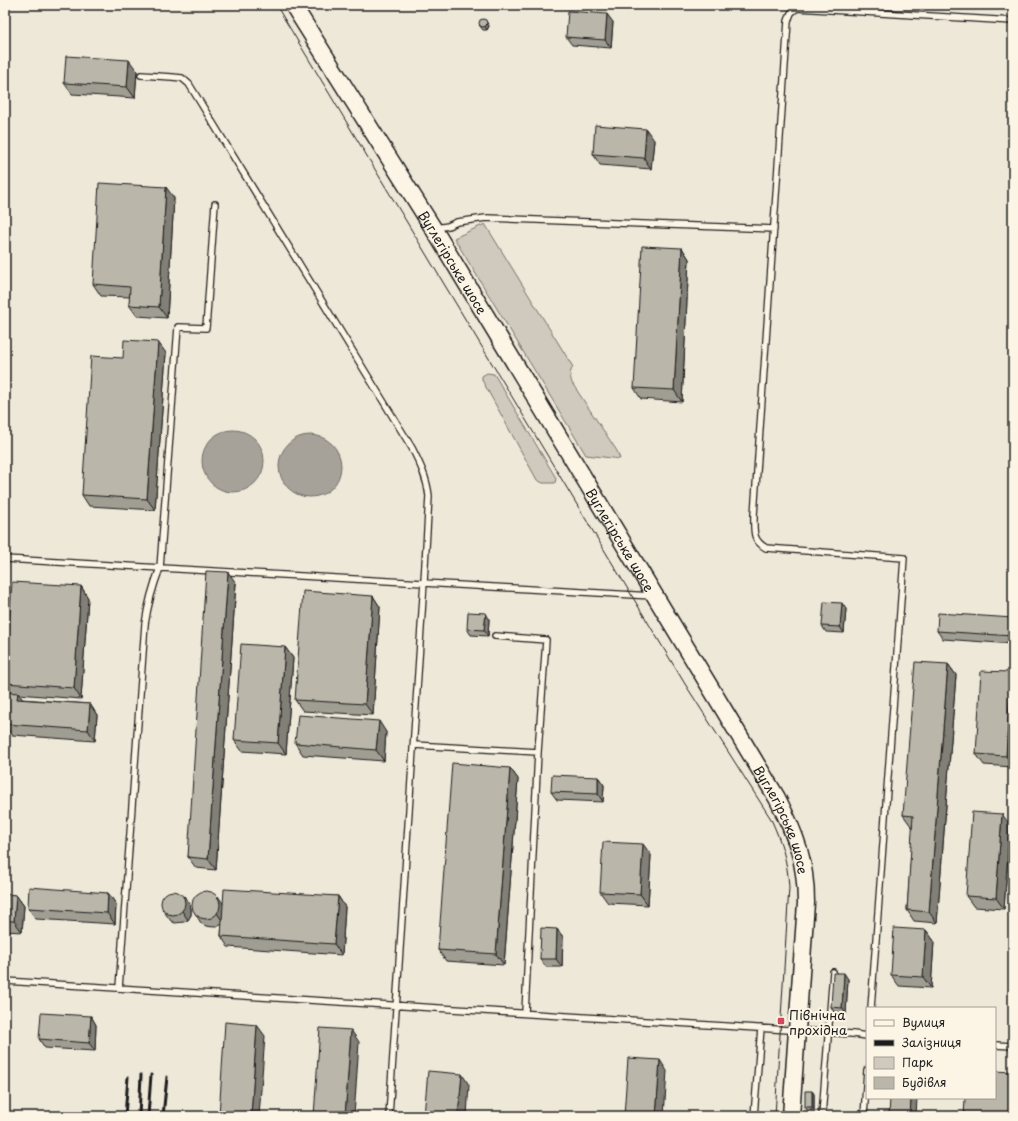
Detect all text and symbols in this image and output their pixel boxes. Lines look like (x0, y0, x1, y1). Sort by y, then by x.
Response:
street label: Вуглегірське шосе (415, 207, 492, 317)
street label: Вуглегірське шосе (582, 484, 660, 595)
street label: Вуглегірське шосе (750, 761, 814, 875)
place label: Північна прохідна (789, 1005, 848, 1039)
legend (866, 1007, 996, 1099)
text: Вулиця (902, 1013, 945, 1031)
marker: Північна прохідна (776, 1016, 786, 1026)
text: Залізниця (901, 1033, 961, 1051)
text: Парк (902, 1053, 934, 1071)
text: Будівля (902, 1073, 947, 1091)

